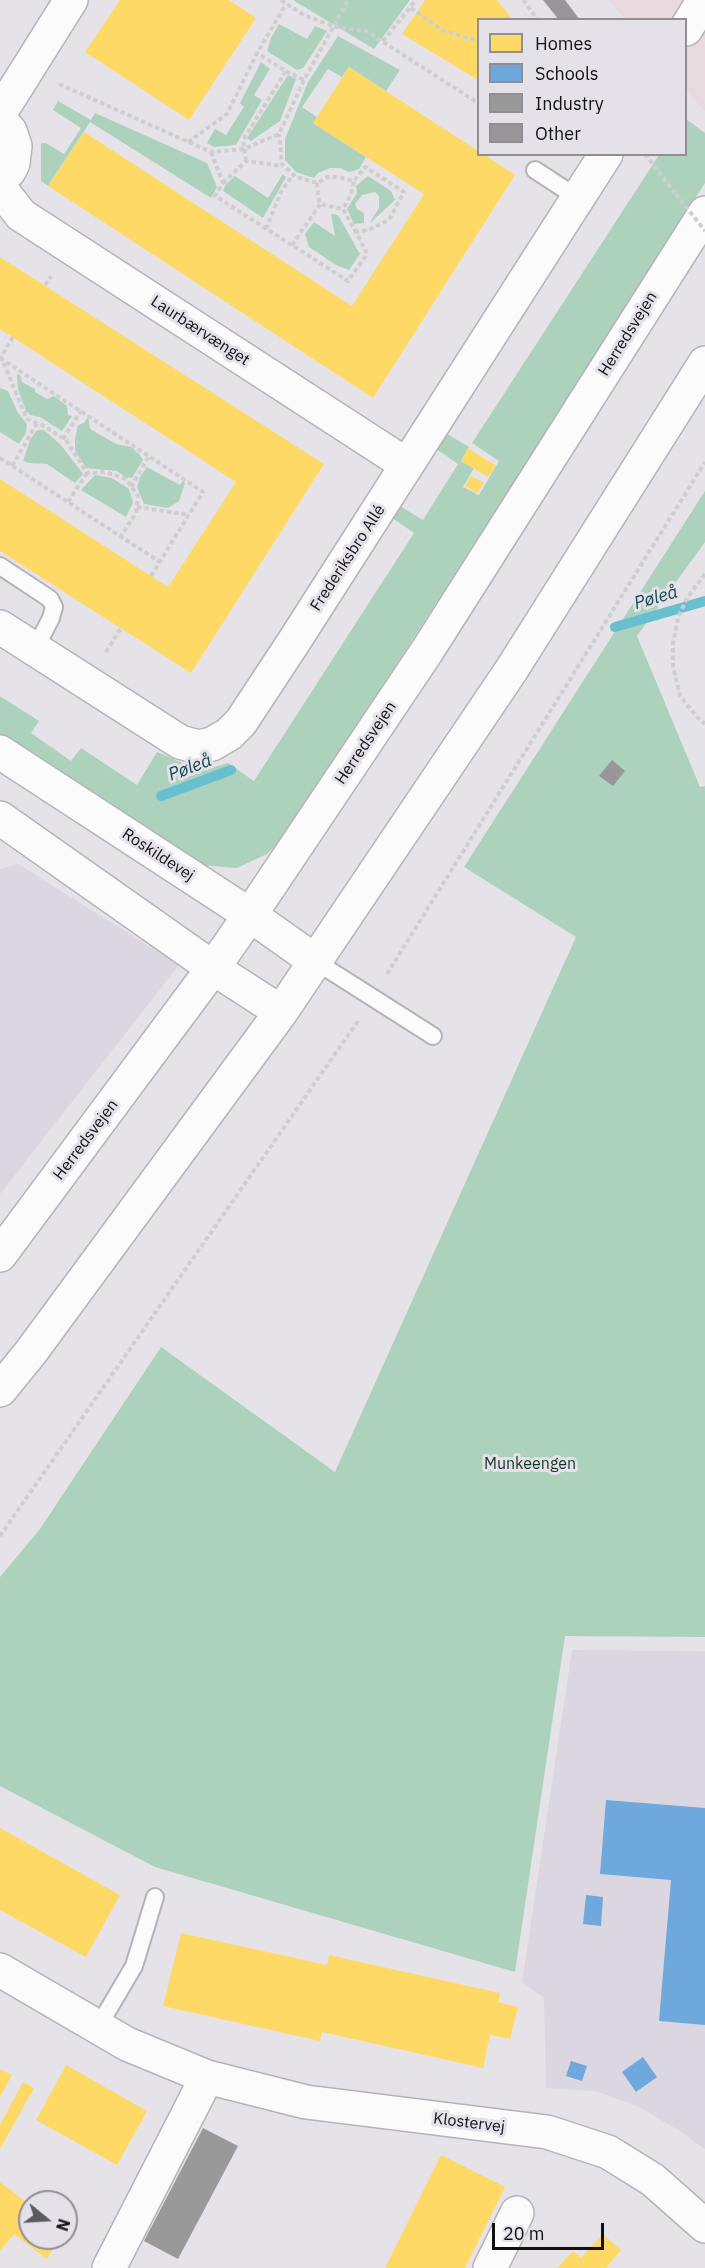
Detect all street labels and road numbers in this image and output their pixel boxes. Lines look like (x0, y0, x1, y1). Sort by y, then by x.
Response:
street label: Herredsvejen (594, 288, 662, 380)
street label: Laurbærvænget (147, 292, 253, 370)
street label: Frederiksbro Allé (307, 501, 389, 615)
street label: Herredsvejen (331, 698, 401, 788)
street label: Roskildevej (118, 825, 198, 885)
street label: Herredsvejen (50, 1096, 122, 1184)
street label: Klostervej (432, 2109, 506, 2137)

